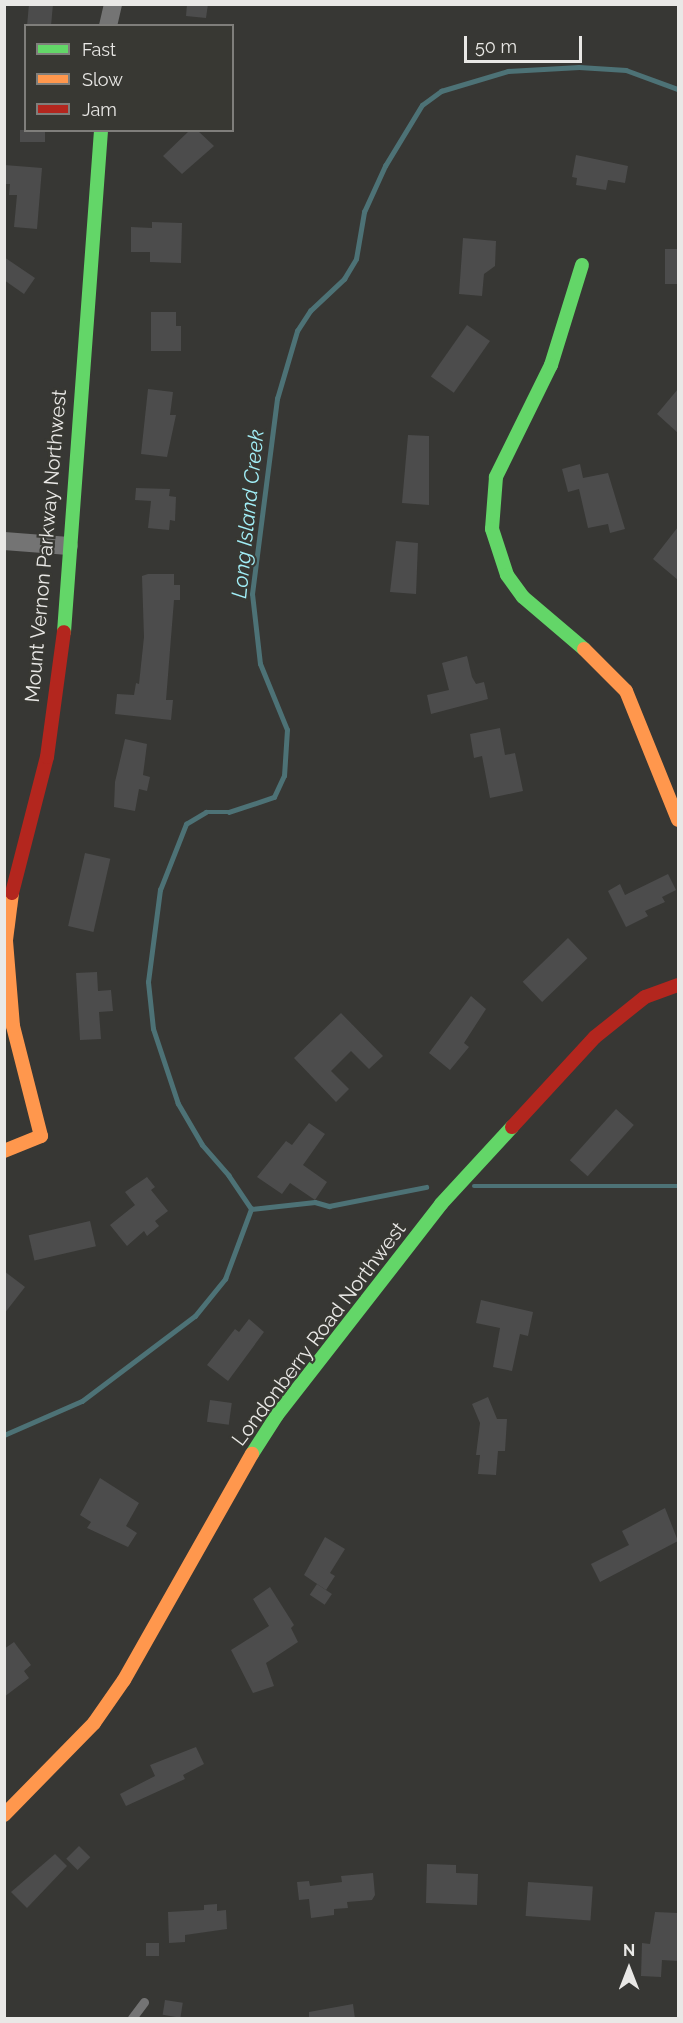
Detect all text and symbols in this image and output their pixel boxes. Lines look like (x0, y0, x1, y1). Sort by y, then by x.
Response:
legend (24, 24, 234, 132)
scale bar (467, 24, 586, 62)
text: 50 m (475, 36, 517, 57)
text: Fast (82, 39, 116, 60)
text: Slow (82, 69, 123, 90)
text: Jam (82, 99, 117, 120)
street label: Mount Vernon Parkway Northwest (20, 388, 72, 704)
water label: Long Island Creek (227, 428, 269, 600)
street label: Londonberry Road Northwest (227, 1217, 411, 1451)
north arrow (599, 1939, 659, 1999)
text: N (623, 1941, 635, 1960)

